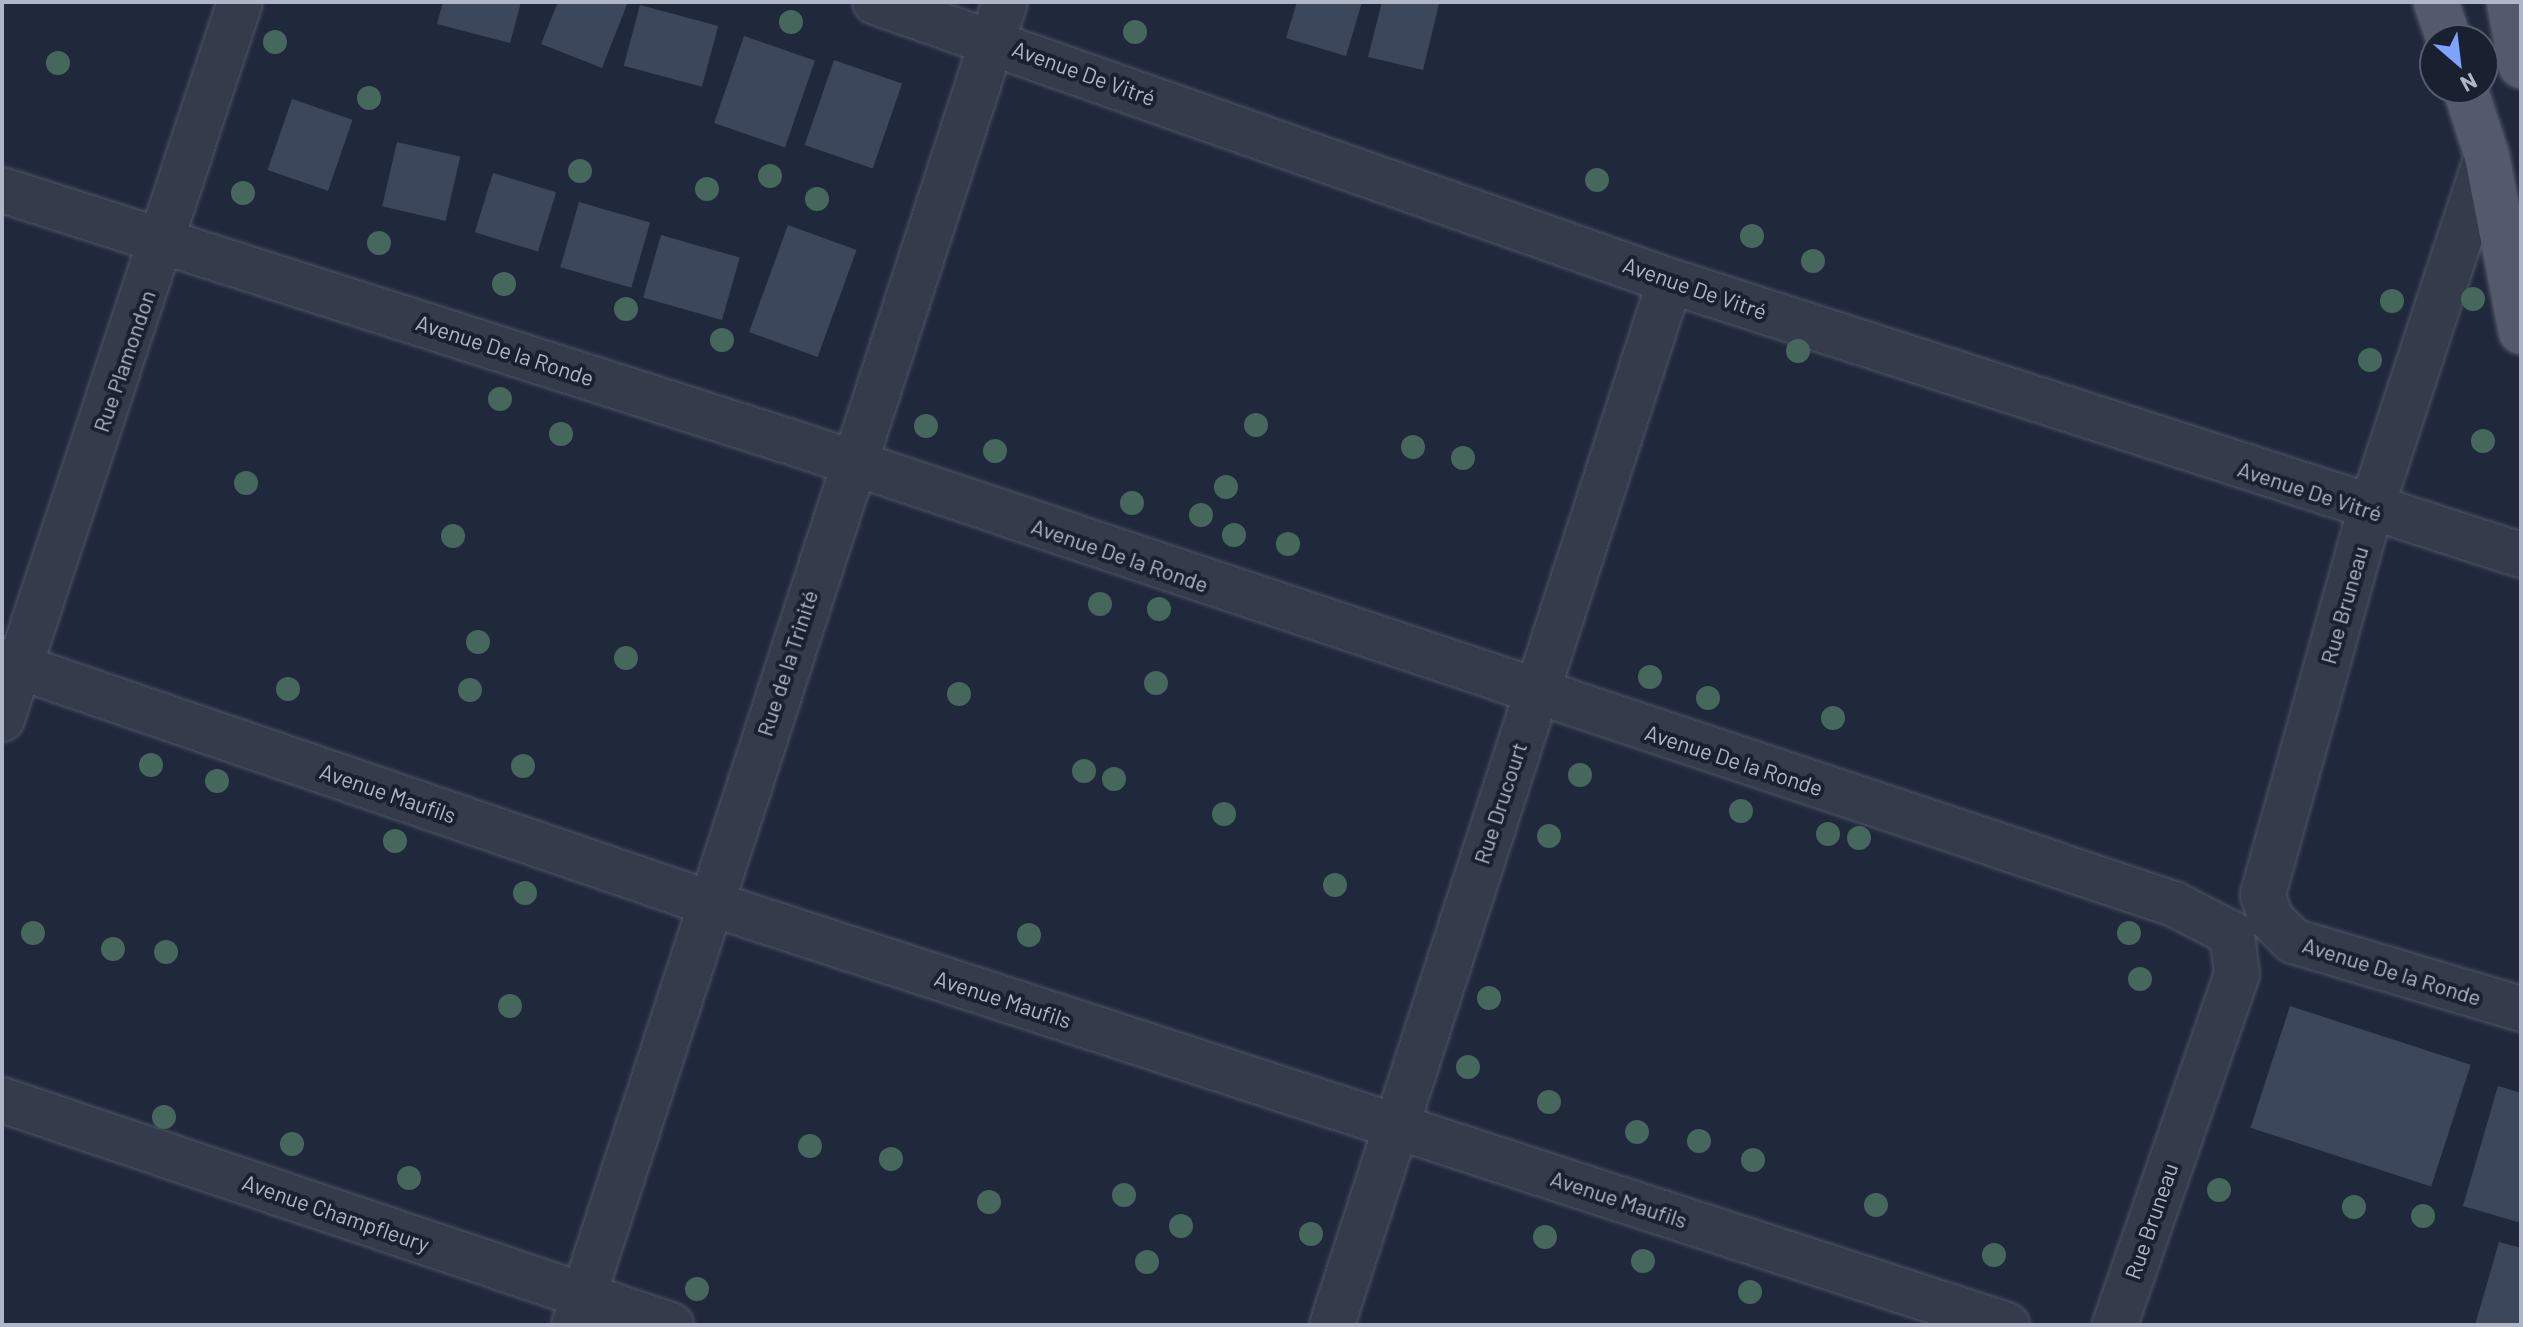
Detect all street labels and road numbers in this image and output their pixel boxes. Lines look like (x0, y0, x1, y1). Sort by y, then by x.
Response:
street label: Avenue De Vitré (1009, 35, 1159, 111)
street label: Avenue De Vitré (1620, 251, 1770, 325)
street label: Rue Plamondon (87, 287, 161, 435)
street label: Avenue De la Ronde (413, 309, 597, 391)
street label: Avenue De Vitré (2234, 455, 2386, 527)
street label: Avenue De la Ronde (1028, 512, 1212, 598)
street label: Rue Bruneau (2315, 543, 2373, 667)
street label: Rue de la Trinité (751, 587, 823, 739)
street label: Avenue De la Ronde (1642, 719, 1826, 801)
street label: Rue Drucourt (1468, 739, 1532, 867)
street label: Avenue Maufils (316, 757, 460, 829)
street label: Avenue De la Ronde (2299, 931, 2485, 1011)
street label: Avenue Maufils (931, 964, 1075, 1034)
street label: Rue Bruneau (2119, 1159, 2183, 1283)
street label: Avenue Maufils (1547, 1164, 1691, 1234)
street label: Avenue Champfleury (239, 1169, 433, 1257)

